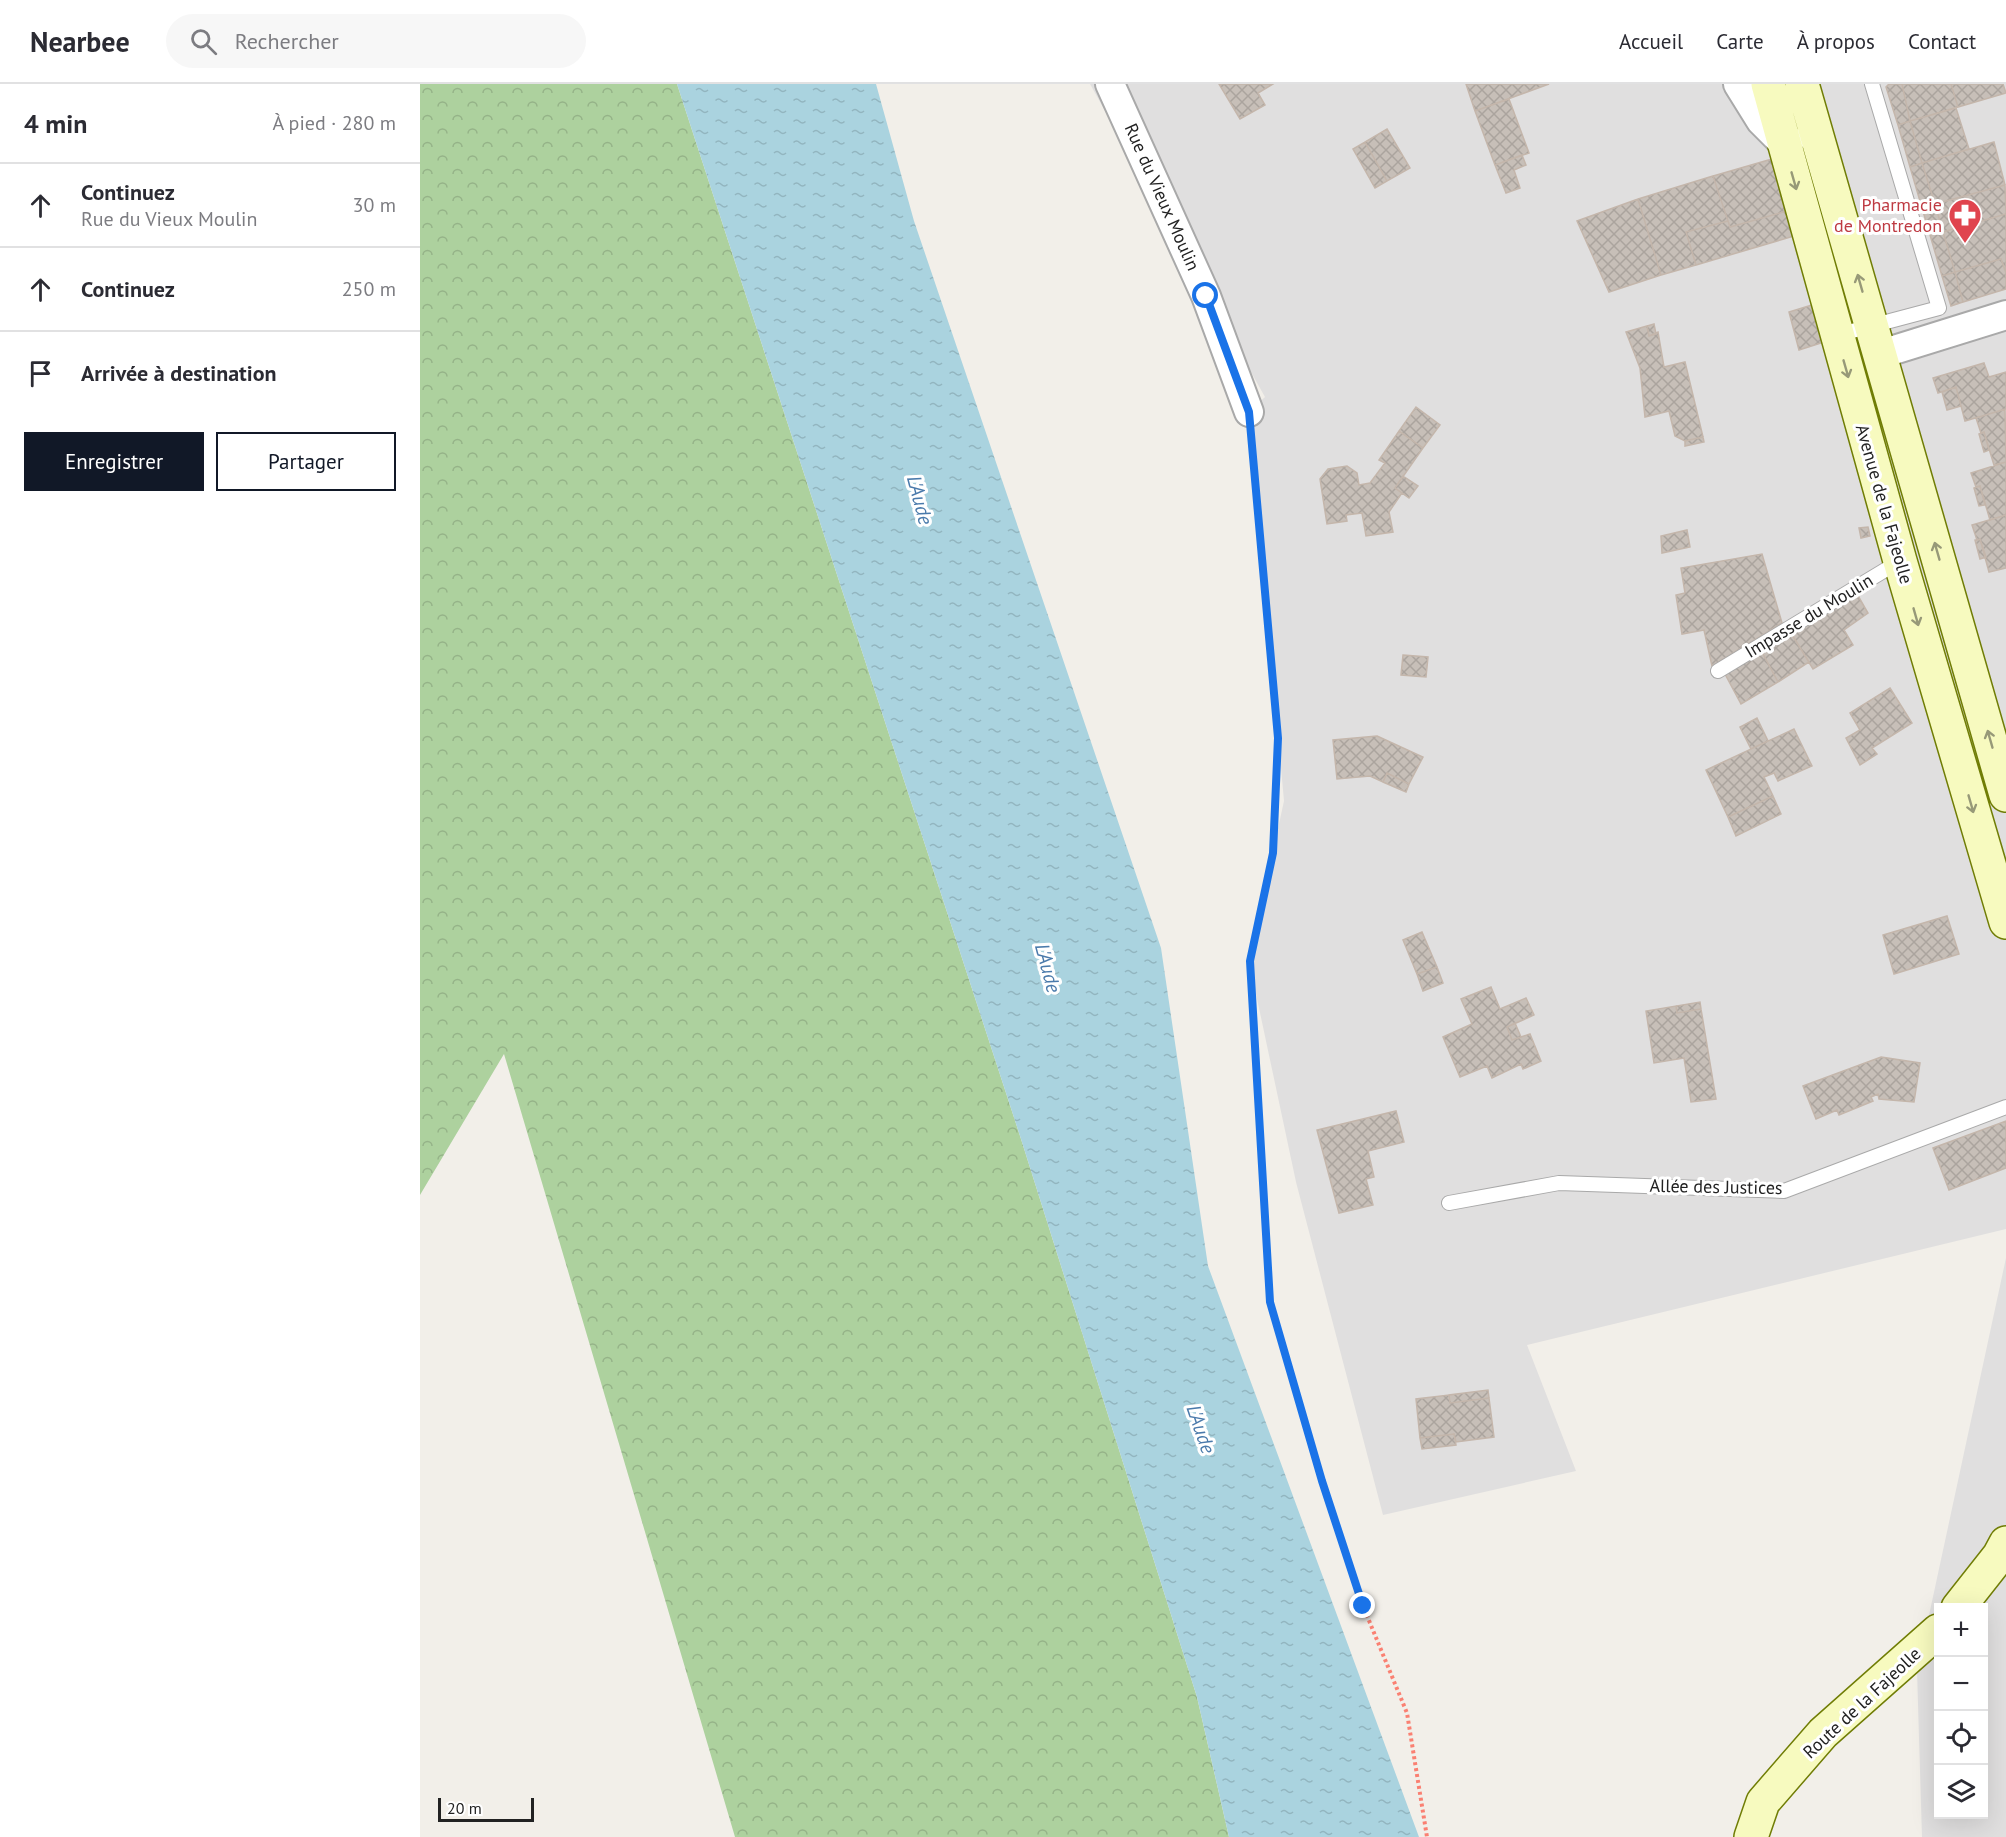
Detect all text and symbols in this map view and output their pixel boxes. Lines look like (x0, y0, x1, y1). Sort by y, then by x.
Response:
search box (166, 14, 586, 68)
text: Nearbee (30, 23, 130, 60)
icon: search (187, 25, 220, 58)
text: Rechercher (235, 27, 339, 55)
text: Accueil (1619, 28, 1683, 55)
text: Carte (1716, 28, 1764, 55)
text: À propos (1797, 28, 1875, 55)
text: Contact (1908, 28, 1976, 55)
text: 4 min (24, 107, 87, 140)
text: À pied · 280 m (272, 110, 396, 136)
street label: Rue du Vieux Moulin (1120, 120, 1205, 274)
one-way arrow (1789, 171, 1800, 190)
text: Continuez (81, 178, 175, 206)
icon: ahead (24, 189, 57, 222)
text: 30 m (353, 192, 396, 218)
place label: Pharmacie de Montredon (1834, 193, 1942, 237)
pharmacy icon: Pharmacie de Montredon (1947, 197, 1983, 244)
text: Rue du Vieux Moulin (81, 206, 257, 232)
icon: ahead (24, 273, 57, 306)
one-way arrow (1854, 274, 1865, 293)
text: Continuez (81, 275, 175, 303)
text: 250 m (342, 276, 396, 302)
route start (1192, 282, 1218, 308)
icon: arrive (24, 357, 57, 390)
text: Arrivée à destination (81, 359, 277, 387)
one-way arrow (1841, 359, 1852, 378)
street label: Avenue de la Fajeolle (1851, 421, 1918, 586)
button: Enregistrer (24, 432, 204, 491)
button: Partager (216, 432, 396, 491)
water label: L'Aude (901, 472, 939, 528)
one-way arrow (1931, 542, 1942, 561)
street label: Impasse du Moulin (1741, 568, 1877, 663)
one-way arrow (1911, 607, 1922, 626)
one-way arrow (1984, 730, 1995, 749)
one-way arrow (1966, 794, 1977, 813)
water label: L'Aude (1029, 940, 1067, 996)
street label: Allée des Justices (1649, 1174, 1783, 1199)
water label: L'Aude (1181, 1401, 1222, 1458)
route end (1349, 1592, 1375, 1618)
map controls (1934, 1603, 1988, 1819)
button: + (1934, 1603, 1988, 1657)
street label: Route de la Fajeolle (1798, 1642, 1925, 1763)
button: − (1934, 1657, 1988, 1711)
button: locate (1934, 1711, 1988, 1765)
button: layers (1934, 1765, 1988, 1819)
scale bar (438, 1795, 534, 1822)
text: 20 m (447, 1798, 482, 1818)

